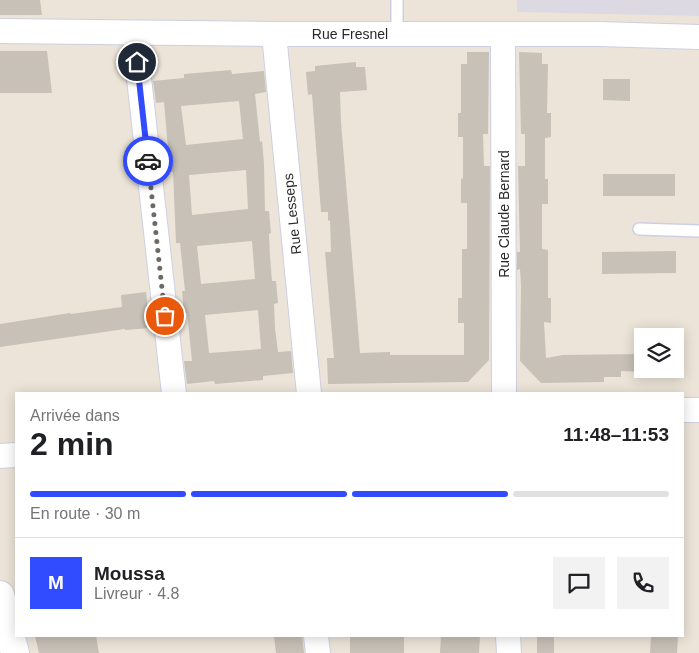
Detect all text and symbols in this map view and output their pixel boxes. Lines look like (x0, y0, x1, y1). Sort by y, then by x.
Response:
street label: Rue Fresnel (312, 26, 388, 42)
pin (116, 41, 158, 83)
icon: home (123, 48, 151, 76)
courier (123, 136, 173, 186)
icon: car (134, 147, 162, 175)
street label: Rue Claude Bernard (496, 150, 512, 278)
street label: Rue Lesseps (280, 173, 304, 255)
pin (144, 295, 186, 337)
icon: bag (151, 302, 179, 330)
map controls (634, 328, 684, 378)
button: layers (634, 328, 684, 378)
text: Arrivée dans (30, 407, 120, 424)
text: 11:48–11:53 (563, 424, 669, 445)
text: 2 min (30, 426, 114, 462)
text: En route · 30 m (30, 505, 140, 522)
button: chat (553, 557, 605, 609)
button: phone (617, 557, 669, 609)
text: Moussa (94, 563, 165, 584)
text: M (48, 572, 64, 593)
text: Livreur · 4.8 (94, 585, 179, 602)

